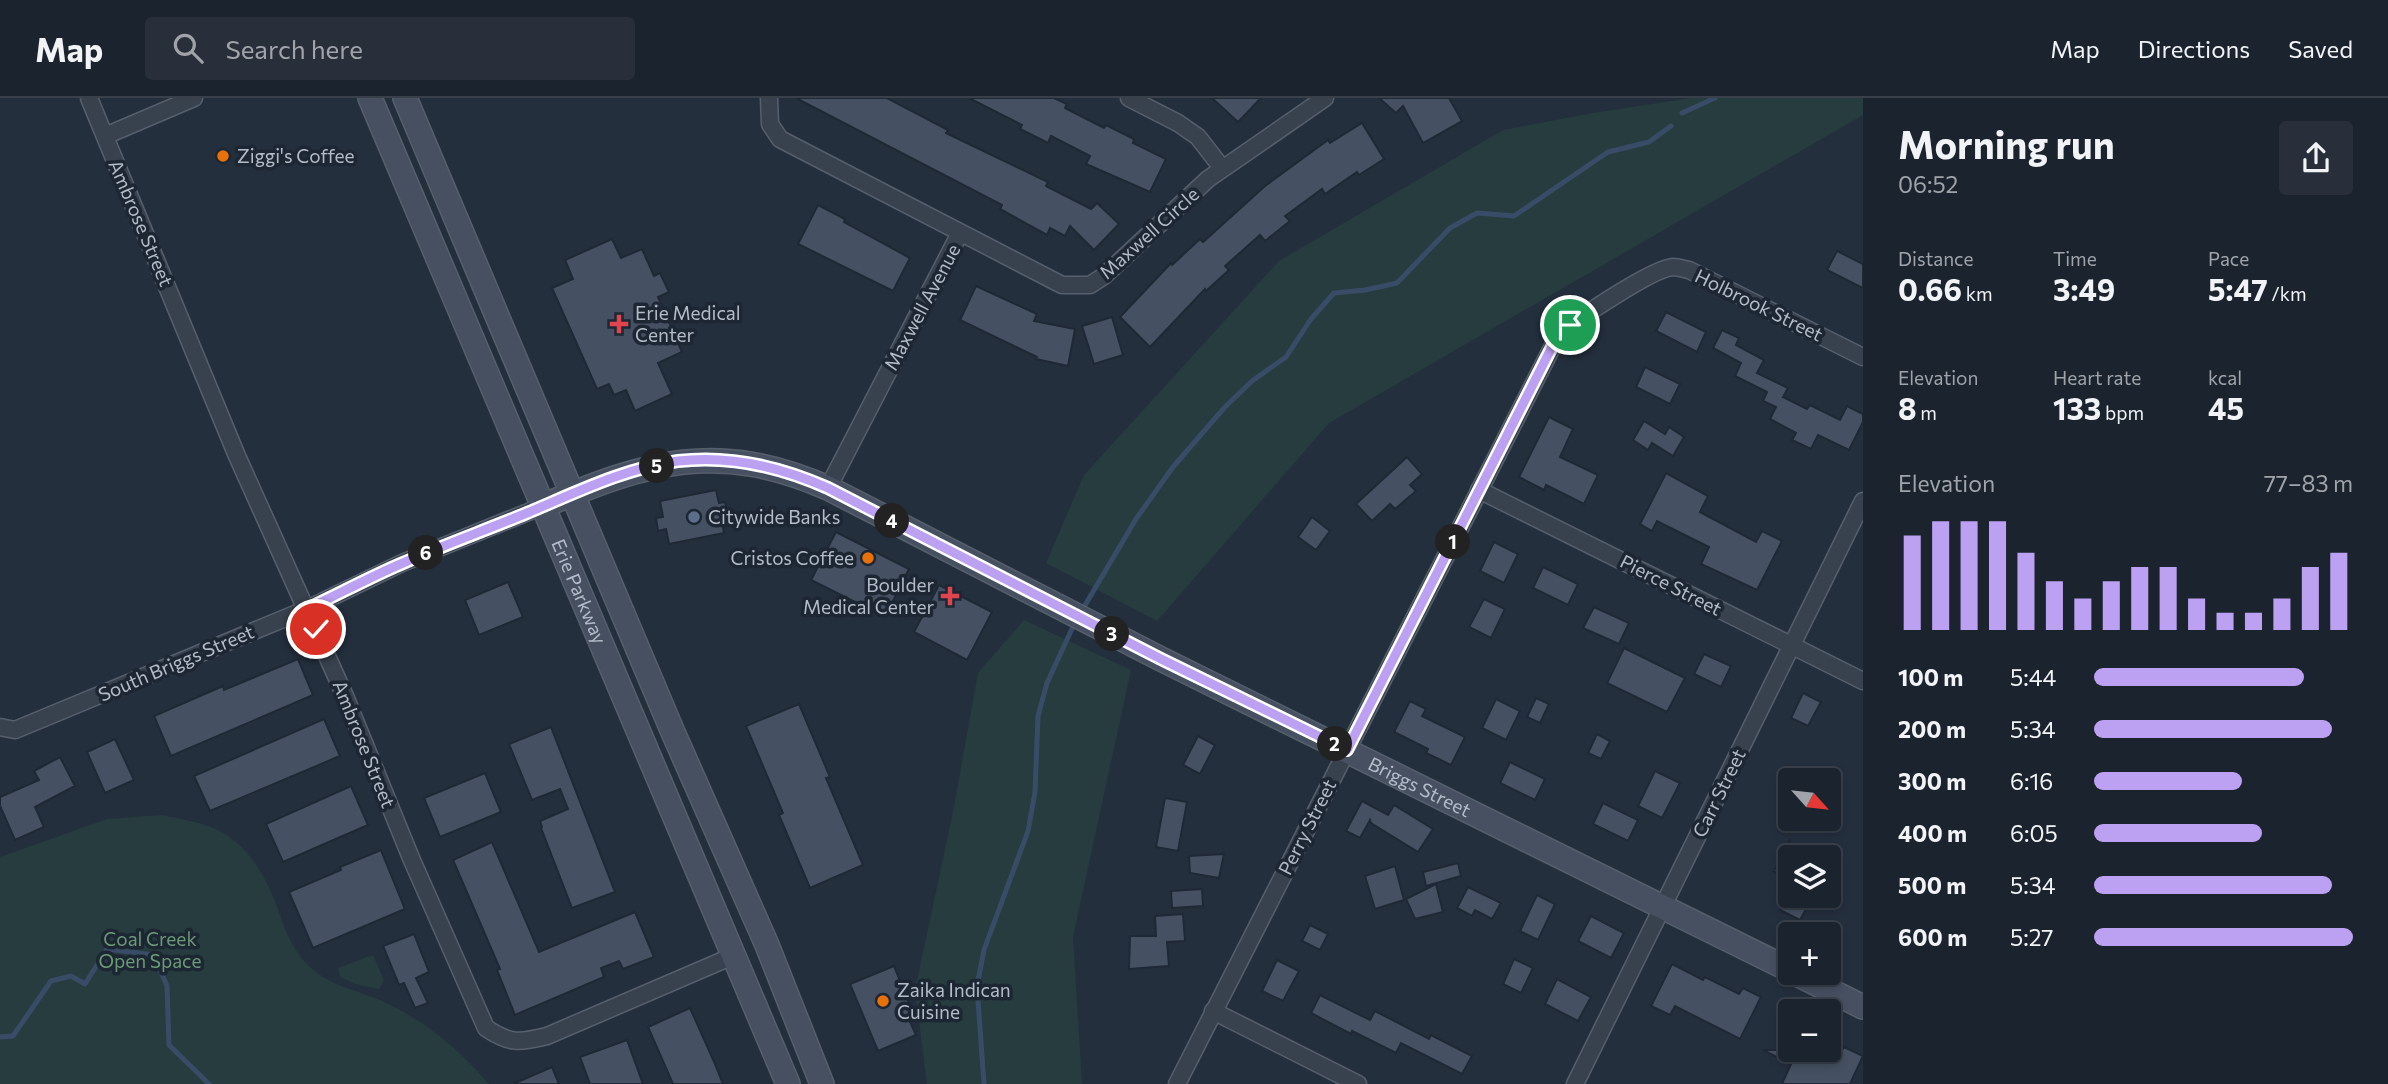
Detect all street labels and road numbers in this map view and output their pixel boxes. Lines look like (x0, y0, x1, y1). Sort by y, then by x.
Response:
street label: Ambrose Street (104, 156, 179, 290)
street label: Maxwell Circle (1094, 182, 1203, 283)
street label: Maxwell Avenue (879, 240, 964, 374)
street label: Holbrook Street (1692, 264, 1827, 346)
street label: Erie Parkway (547, 535, 612, 647)
street label: Pierce Street (1617, 549, 1726, 620)
street label: South Briggs Street (95, 619, 257, 706)
street label: Ambrose Street (328, 677, 401, 811)
street label: Carr Street (1687, 745, 1750, 841)
street label: Briggs Street (1365, 751, 1475, 821)
street label: Perry Street (1273, 775, 1340, 878)

